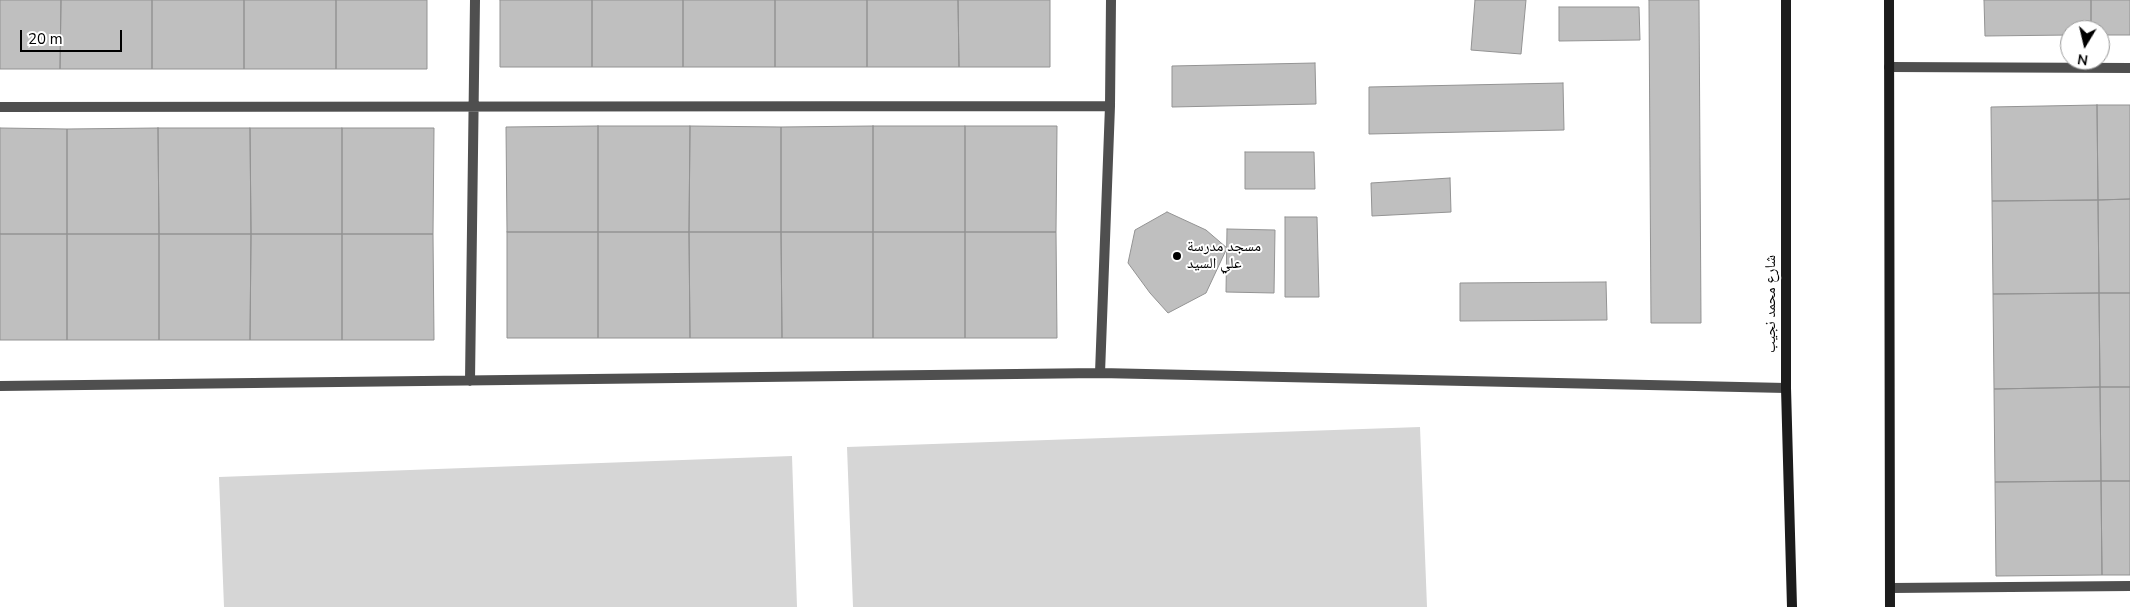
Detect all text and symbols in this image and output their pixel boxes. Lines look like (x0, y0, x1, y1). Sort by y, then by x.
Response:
scale bar (22, 20, 125, 52)
north arrow (2060, 20, 2110, 70)
text: 20 m (28, 29, 63, 49)
text: N (2076, 49, 2089, 70)
place label: مسجد مدرسة علي السيد (1187, 238, 1261, 273)
marker: مسجد مدرسة علي السيد (1171, 250, 1183, 262)
street label: شارع محمد نجيب (1762, 255, 1780, 353)

